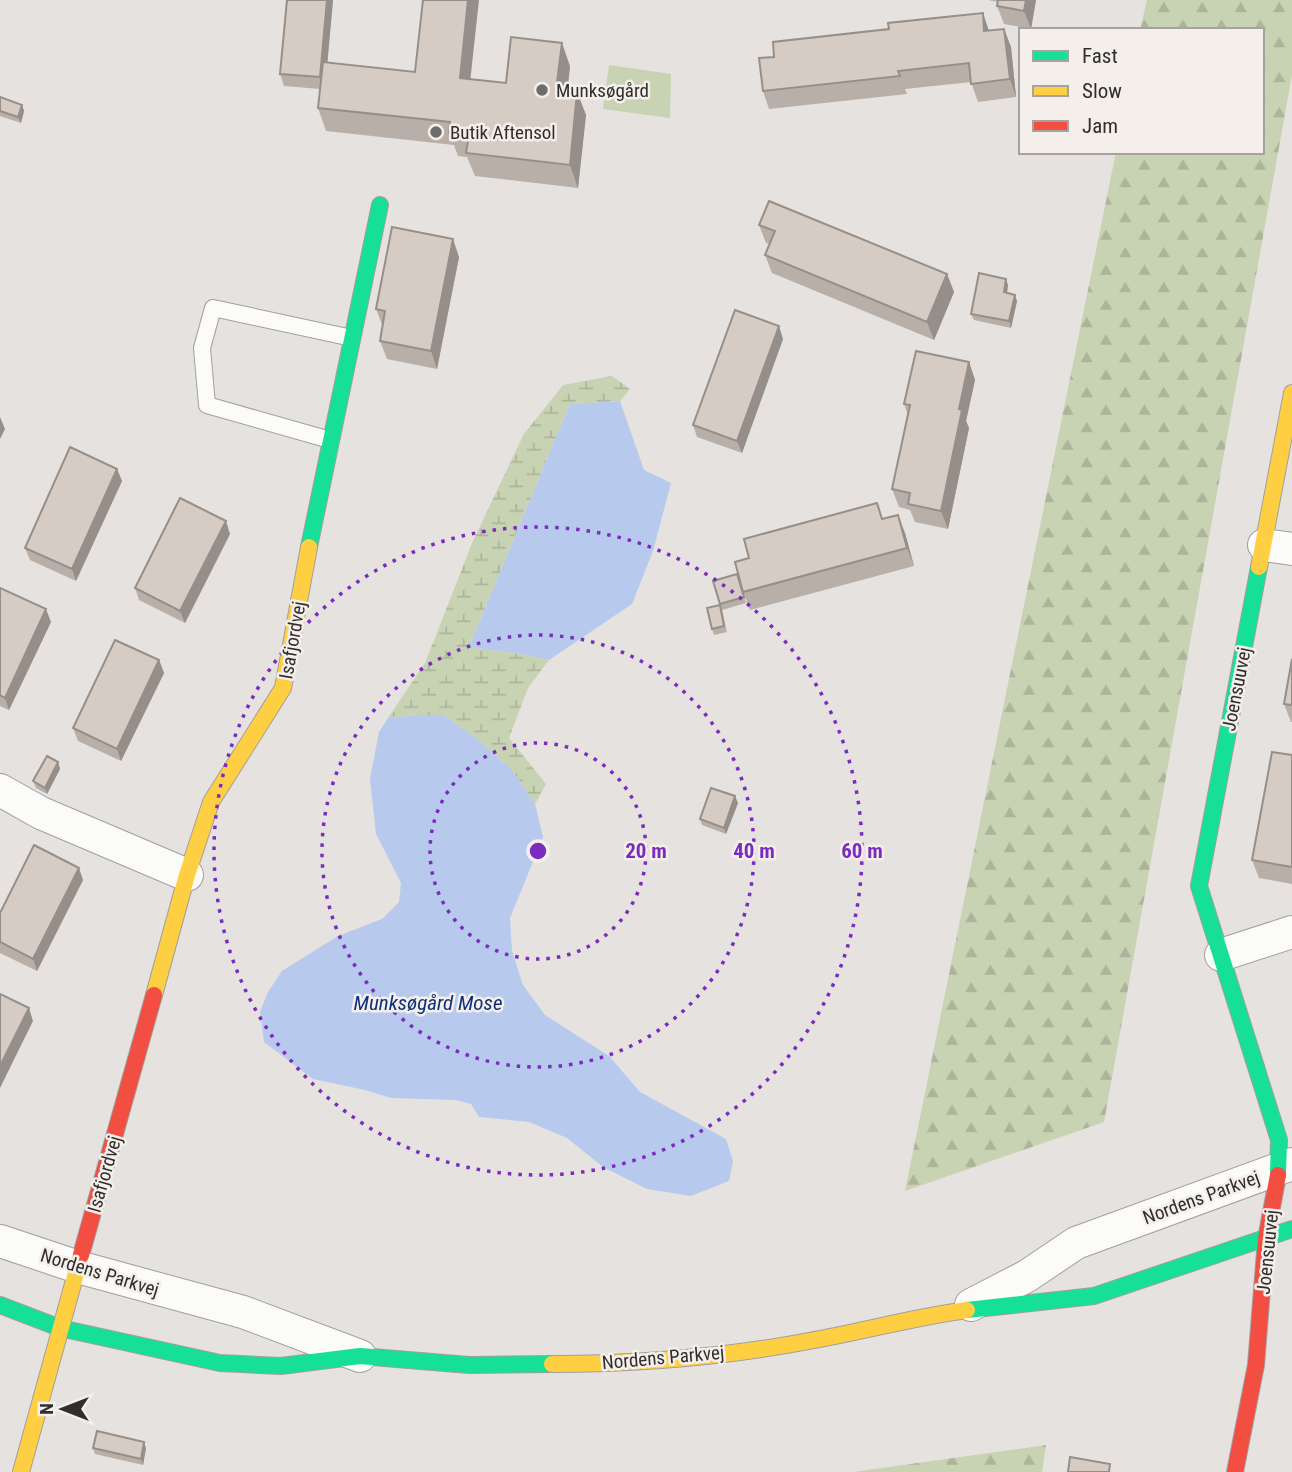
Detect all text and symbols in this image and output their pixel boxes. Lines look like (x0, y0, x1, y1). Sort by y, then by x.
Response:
legend (1019, 28, 1264, 154)
text: Fast (1082, 44, 1118, 68)
place label: Munksøgård (556, 79, 649, 102)
text: Slow (1082, 79, 1122, 103)
marker: Munksøgård (534, 82, 550, 98)
text: Jam (1082, 114, 1118, 138)
place label: Butik Aftensol (450, 121, 556, 144)
marker: Butik Aftensol (428, 124, 444, 140)
street label: Isafjordvej (274, 599, 311, 681)
street label: Joensuuvej (1217, 645, 1256, 733)
centre of rings (526, 839, 550, 863)
text: 20 m (625, 839, 667, 863)
text: 40 m (733, 839, 775, 863)
text: 60 m (841, 839, 883, 863)
water label: Munksøgård Mose (354, 991, 502, 1015)
street label: Isafjordvej (83, 1133, 126, 1215)
street label: Nordens Parkvej (1140, 1166, 1263, 1229)
street label: Joensuuvej (1252, 1209, 1283, 1296)
street label: Nordens Parkvej (38, 1244, 162, 1301)
street label: Nordens Parkvej (601, 1341, 725, 1374)
north arrow (28, 1374, 98, 1444)
text: N (35, 1403, 58, 1415)

